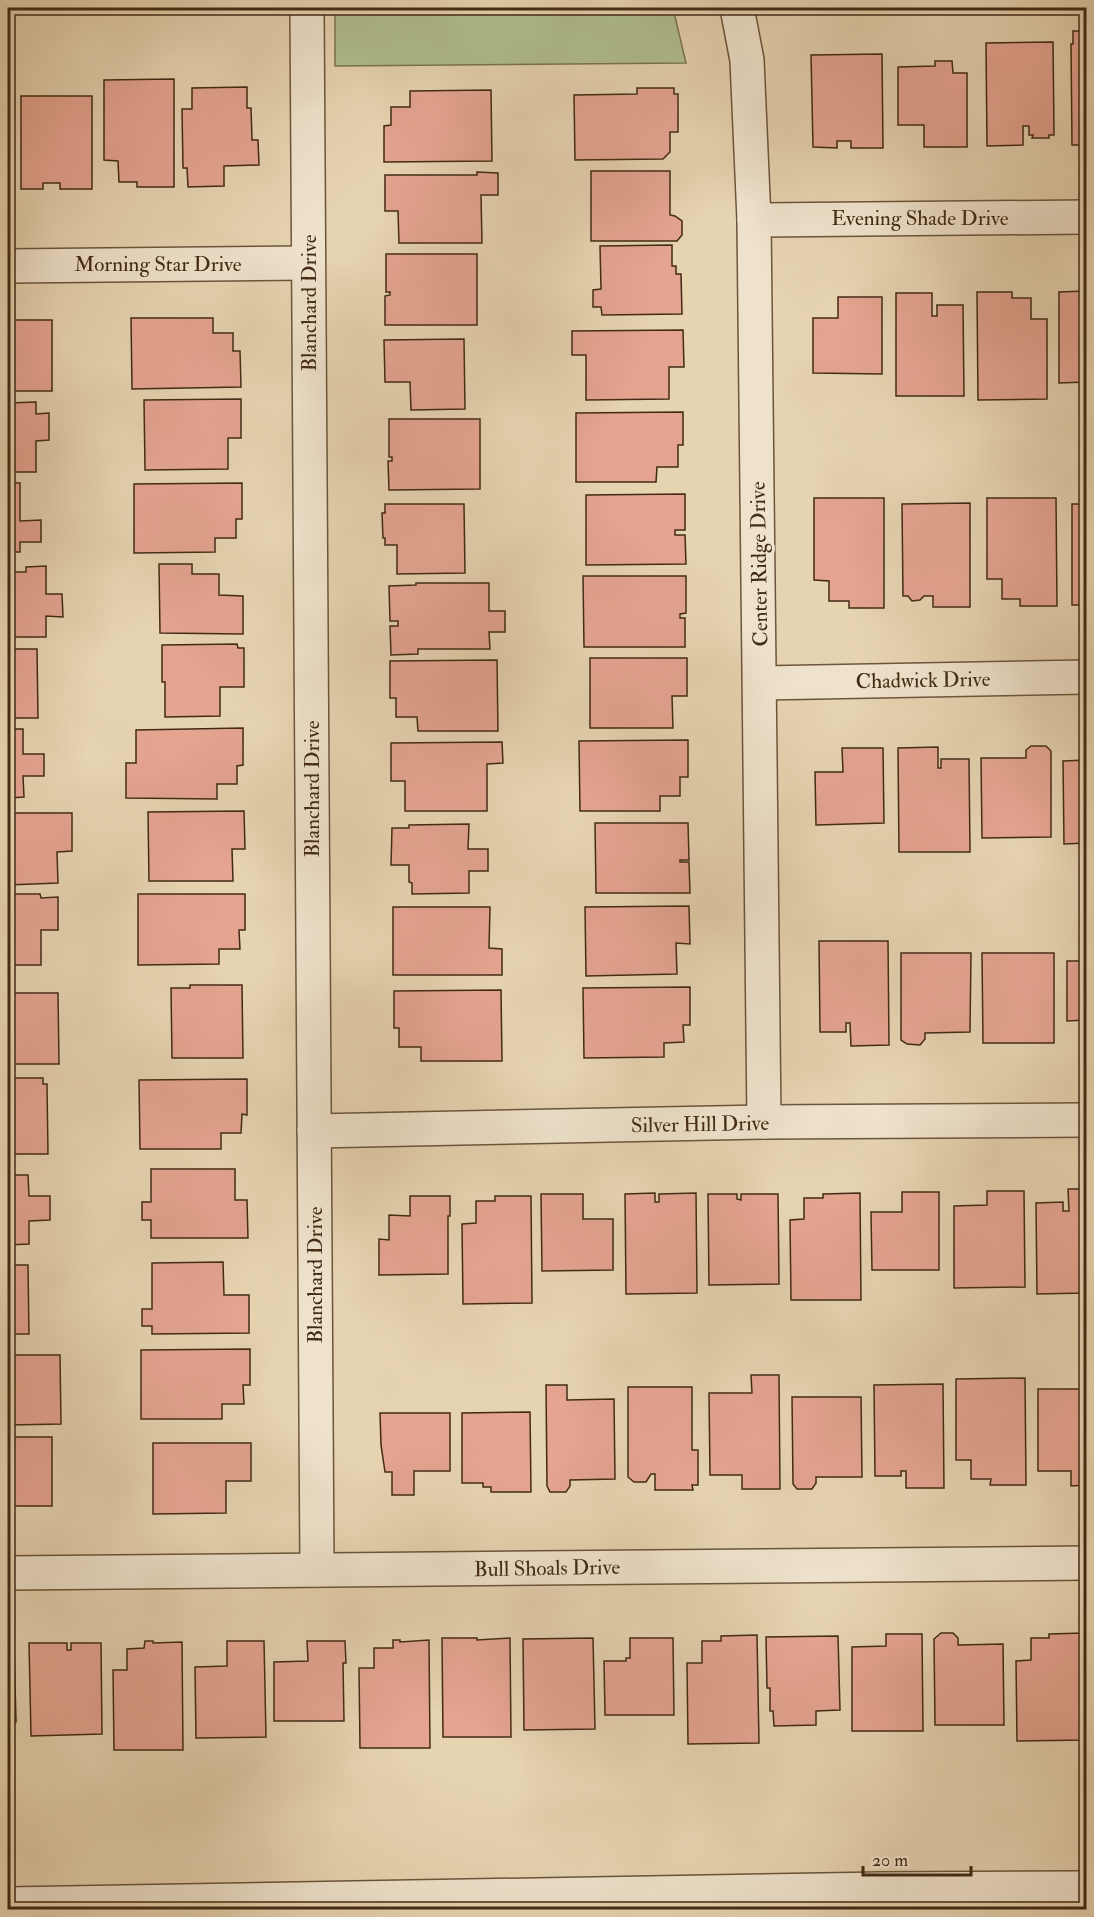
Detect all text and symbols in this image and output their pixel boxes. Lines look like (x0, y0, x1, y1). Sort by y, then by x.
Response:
street label: Evening Shade Drive (831, 205, 1009, 232)
street label: Blanchard Drive (296, 234, 323, 372)
street label: Morning Star Drive (74, 251, 242, 278)
street label: Center Ridge Drive (745, 481, 774, 647)
street label: Chadwick Drive (855, 666, 991, 695)
street label: Blanchard Drive (299, 720, 326, 858)
street label: Silver Hill Drive (631, 1110, 770, 1139)
street label: Blanchard Drive (302, 1206, 329, 1344)
street label: Bull Shoals Drive (474, 1554, 621, 1583)
scale bar (863, 1839, 971, 1877)
text: 20 m (872, 1849, 908, 1872)

